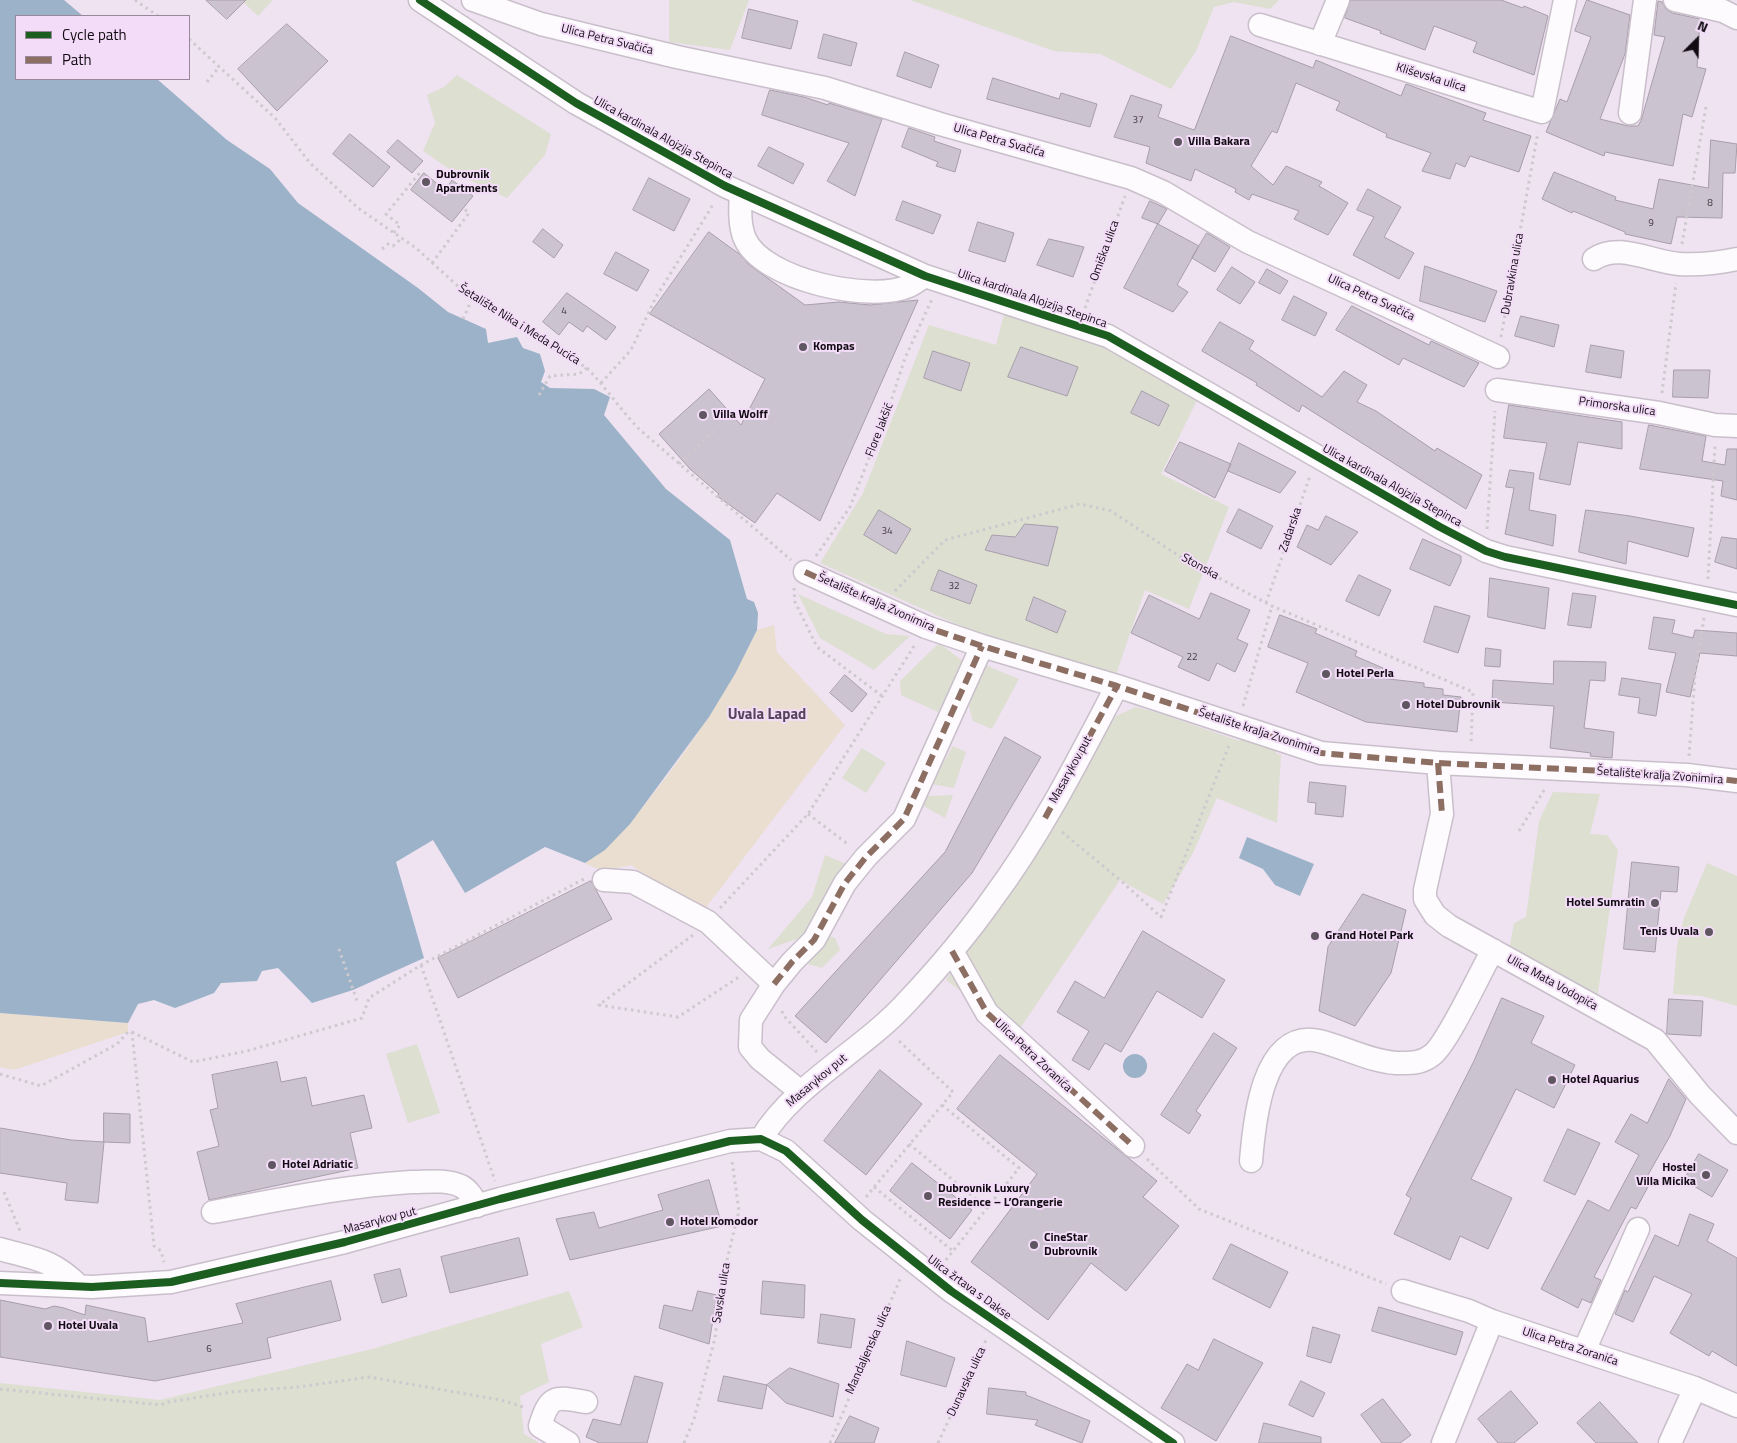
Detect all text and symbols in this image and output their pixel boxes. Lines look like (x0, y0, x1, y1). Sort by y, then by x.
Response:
text: N (1694, 14, 1712, 37)
legend (15, 15, 190, 80)
north arrow (1672, 15, 1722, 65)
street label: Ulica Petra Svačića (560, 22, 654, 58)
text: Cycle path (62, 23, 127, 46)
text: Path (62, 48, 92, 71)
street label: Kliševska ulica (1394, 61, 1468, 95)
street label: Ulica kardinala Alojzija Stepinca (591, 94, 735, 182)
house number: 37 (1132, 115, 1144, 127)
street label: Ulica Petra Svačića (952, 121, 1046, 161)
place label: Villa Bakara (1188, 135, 1250, 149)
marker: Villa Bakara (1172, 136, 1184, 148)
place label: Dubrovnik Apartments (436, 168, 498, 196)
marker: Dubrovnik Apartments (420, 176, 432, 188)
house number: 8 (1707, 198, 1713, 210)
house number: 9 (1648, 218, 1654, 230)
street label: Omiška ulica (1087, 219, 1123, 283)
street label: Dubravkina ulica (1499, 232, 1527, 316)
street label: Ulica kardinala Alojzija Stepinca (955, 267, 1109, 331)
street label: Ulica Petra Svačića (1325, 272, 1417, 324)
street label: Šetalište Nika i Meda Pucića (456, 282, 582, 368)
house number: 4 (561, 306, 567, 318)
place label: Kompas (813, 340, 855, 354)
marker: Kompas (797, 341, 809, 353)
street label: Primorska ulica (1578, 394, 1656, 420)
street label: Flore Jakšić (863, 401, 897, 459)
place label: Villa Wolff (713, 408, 768, 422)
marker: Villa Wolff (697, 409, 709, 421)
street label: Ulica kardinala Alojzija Stepinca (1320, 442, 1464, 530)
street label: Zadarska (1277, 506, 1305, 554)
house number: 34 (881, 526, 893, 538)
street label: Stonska (1179, 551, 1221, 583)
street label: Šetalište kralja Zvonimira (815, 571, 937, 635)
house number: 32 (948, 581, 960, 593)
house number: 22 (1186, 652, 1198, 664)
place label: Hotel Perla (1336, 667, 1394, 681)
marker: Hotel Perla (1320, 668, 1332, 680)
place label: Hotel Dubrovnik (1416, 698, 1500, 712)
marker: Hotel Dubrovnik (1400, 699, 1412, 711)
district label: Uvala Lapad (728, 706, 806, 724)
street label: Šetalište kralja Zvonimira (1196, 706, 1322, 758)
street label: Masarykov put (1047, 734, 1095, 806)
street label: Šetalište kralja Zvonimira (1596, 764, 1724, 788)
place label: Hotel Sumratin (1566, 896, 1645, 910)
marker: Hotel Sumratin (1649, 897, 1661, 909)
place label: Tenis Uvala (1640, 925, 1699, 939)
marker: Tenis Uvala (1703, 926, 1715, 938)
place label: Grand Hotel Park (1325, 929, 1413, 943)
marker: Grand Hotel Park (1309, 930, 1321, 942)
street label: Ulica Mata Vodopića (1504, 952, 1600, 1014)
street label: Ulica Petra Zoranića (991, 1017, 1075, 1095)
street label: Masarykov put (784, 1051, 850, 1111)
place label: Hotel Aquarius (1562, 1073, 1639, 1087)
marker: Hotel Aquarius (1546, 1074, 1558, 1086)
place label: Hotel Adriatic (282, 1158, 353, 1172)
marker: Hotel Adriatic (266, 1159, 278, 1171)
place label: Hostel Villa Micika (1636, 1161, 1696, 1189)
marker: Hostel Villa Micika (1700, 1169, 1712, 1181)
place label: Dubrovnik Luxury Residence – L’Orangerie (938, 1182, 1063, 1210)
marker: Dubrovnik Luxury Residence – L’Orangerie (922, 1190, 934, 1202)
street label: Masarykov put (342, 1204, 418, 1238)
place label: Hotel Komodor (680, 1215, 758, 1229)
marker: Hotel Komodor (664, 1216, 676, 1228)
place label: CineStar Dubrovnik (1044, 1231, 1097, 1259)
marker: CineStar Dubrovnik (1028, 1239, 1040, 1251)
street label: Ulica žrtava s Dakse (924, 1253, 1014, 1323)
street label: Savska ulica (710, 1262, 734, 1324)
street label: Mandaljenska ulica (843, 1303, 895, 1397)
place label: Hotel Uvala (58, 1319, 118, 1333)
marker: Hotel Uvala (42, 1320, 54, 1332)
street label: Ulica Petra Zoranića (1520, 1325, 1620, 1369)
house number: 6 (206, 1344, 212, 1356)
street label: Dunavska ulica (945, 1345, 989, 1419)

